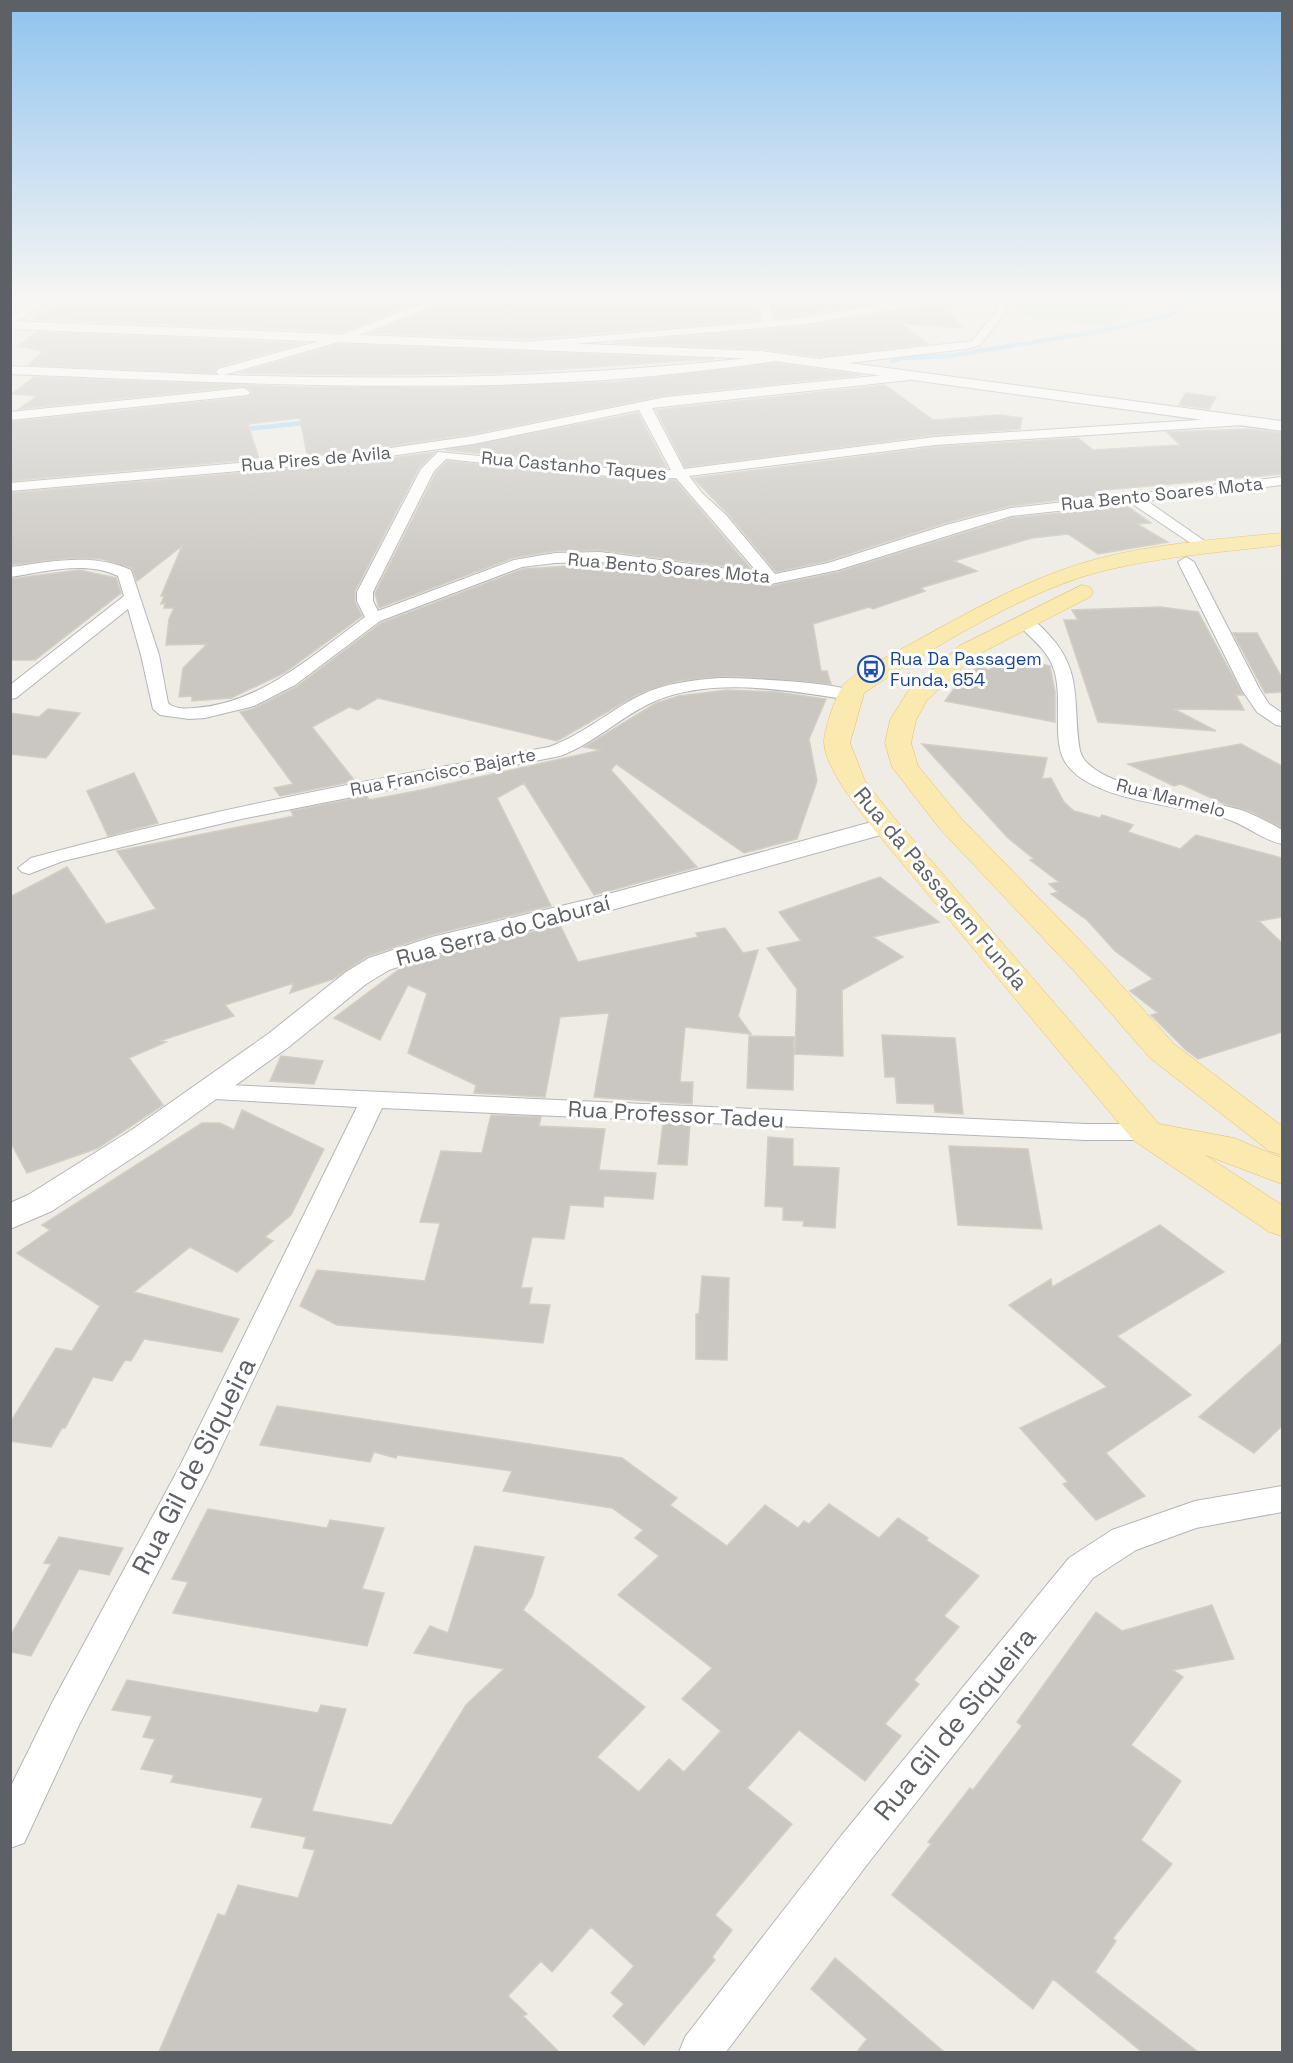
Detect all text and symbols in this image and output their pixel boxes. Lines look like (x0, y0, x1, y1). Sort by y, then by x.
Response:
street label: Rua Pires de Avila (240, 440, 392, 477)
street label: Rua Castanho Taques (480, 446, 668, 485)
street label: Rua Bento Soares Mota (1060, 471, 1264, 516)
street label: Rua Bento Soares Mota (567, 547, 771, 588)
place label: Rua Da Passagem Funda, 654 (890, 647, 1042, 691)
bus stop icon: Rua Da Passagem Funda, 654 (856, 654, 886, 684)
street label: Rua Francisco Bajarte (348, 742, 538, 801)
street label: Rua Marmelo (1114, 773, 1228, 822)
street label: Rua da Passagem Funda (848, 781, 1034, 996)
street label: Rua Serra do Caburaí (393, 888, 614, 972)
street label: Rua Professor Tadeu (567, 1094, 785, 1134)
street label: Rua Gil de Siqueira (124, 1351, 263, 1580)
street label: Rua Gil de Siqueira (866, 1620, 1043, 1828)

